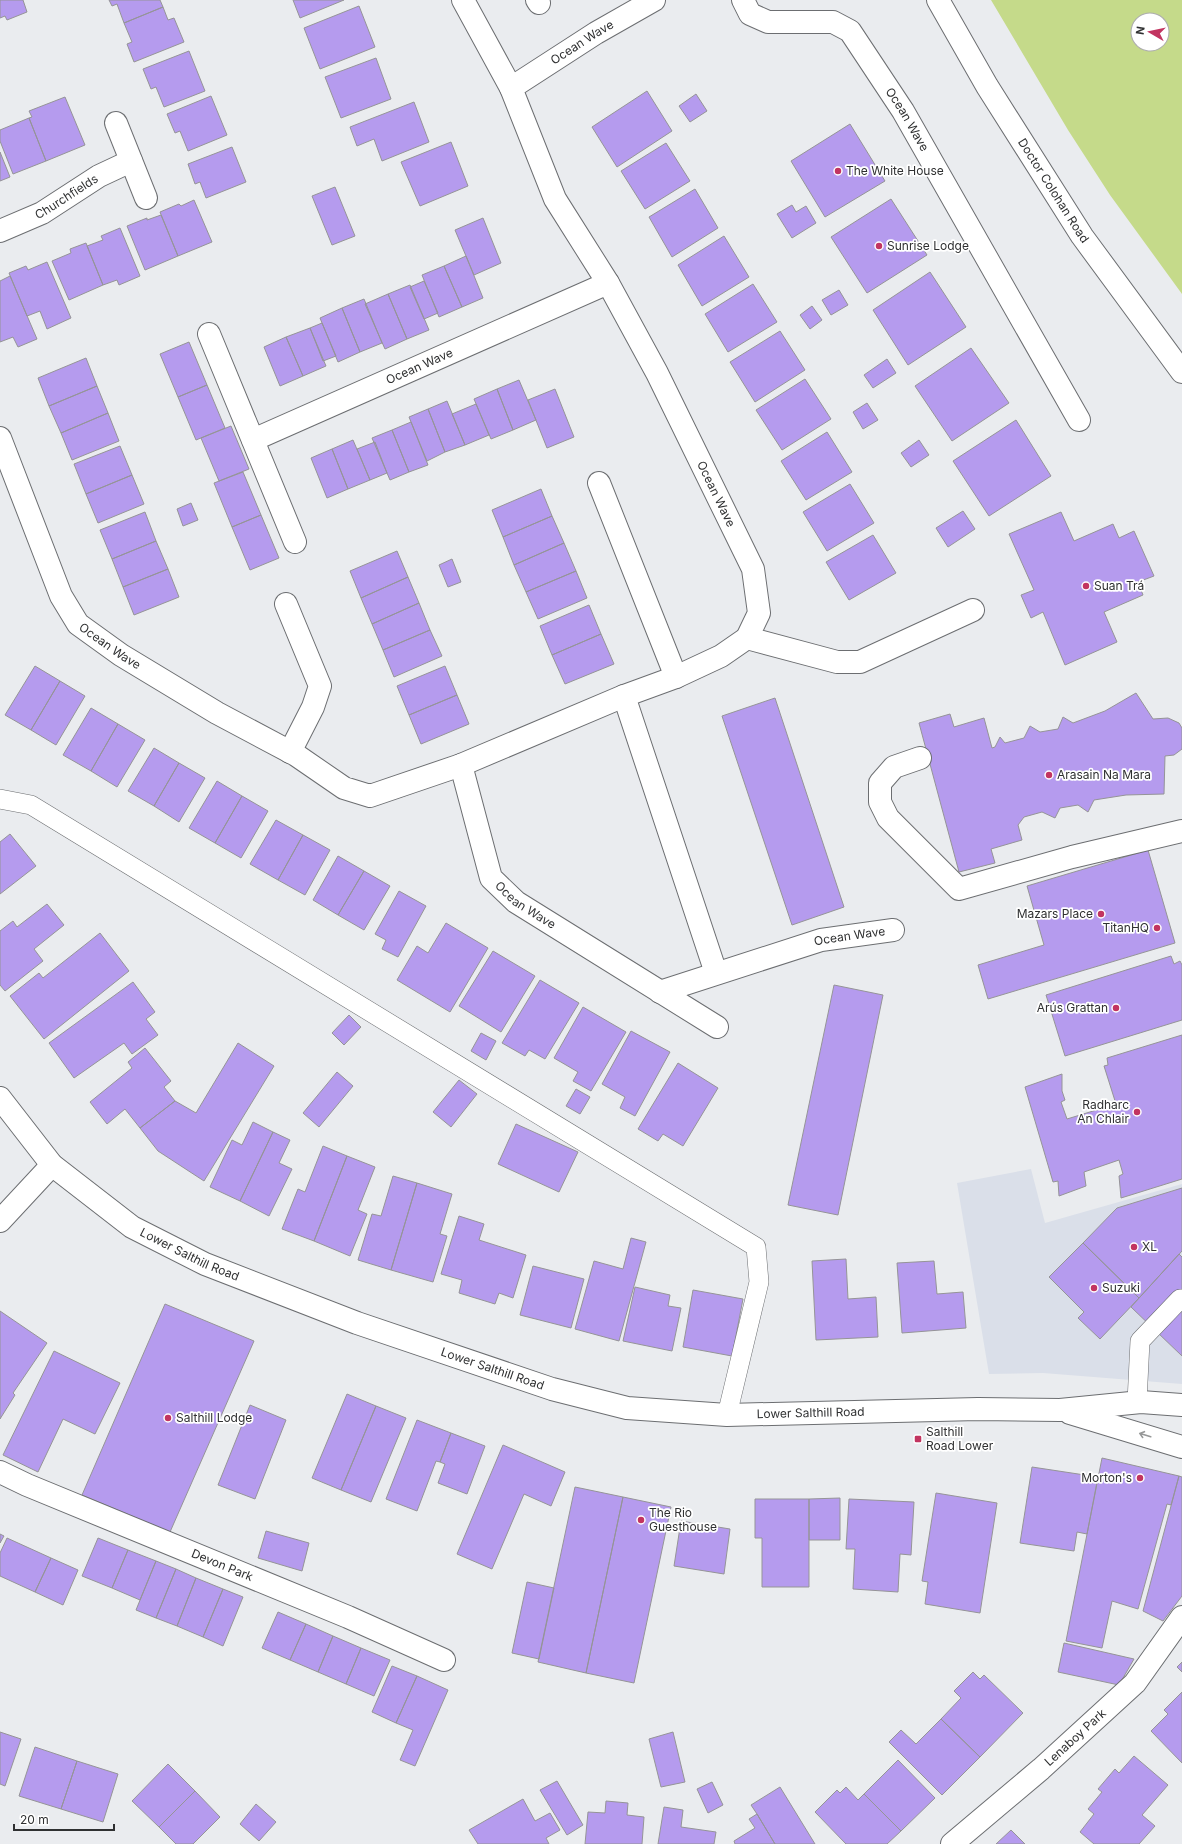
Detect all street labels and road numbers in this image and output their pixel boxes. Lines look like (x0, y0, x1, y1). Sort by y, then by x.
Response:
street label: Ocean Wave (547, 17, 616, 67)
street label: Ocean Wave (883, 85, 932, 154)
street label: Doctor Colohan Road (1015, 135, 1093, 246)
street label: Churchfields (33, 171, 101, 222)
street label: Ocean Wave (383, 345, 455, 387)
street label: Ocean Wave (694, 458, 739, 529)
street label: Ocean Wave (76, 619, 144, 672)
street label: Ocean Wave (492, 878, 559, 932)
street label: Ocean Wave (812, 923, 886, 949)
street label: Lower Salthill Road (138, 1224, 242, 1284)
street label: Lower Salthill Road (439, 1344, 546, 1393)
street label: Lower Salthill Road (756, 1404, 865, 1421)
street label: Devon Park (189, 1545, 256, 1584)
street label: Lenaboy Park (1041, 1705, 1109, 1769)

